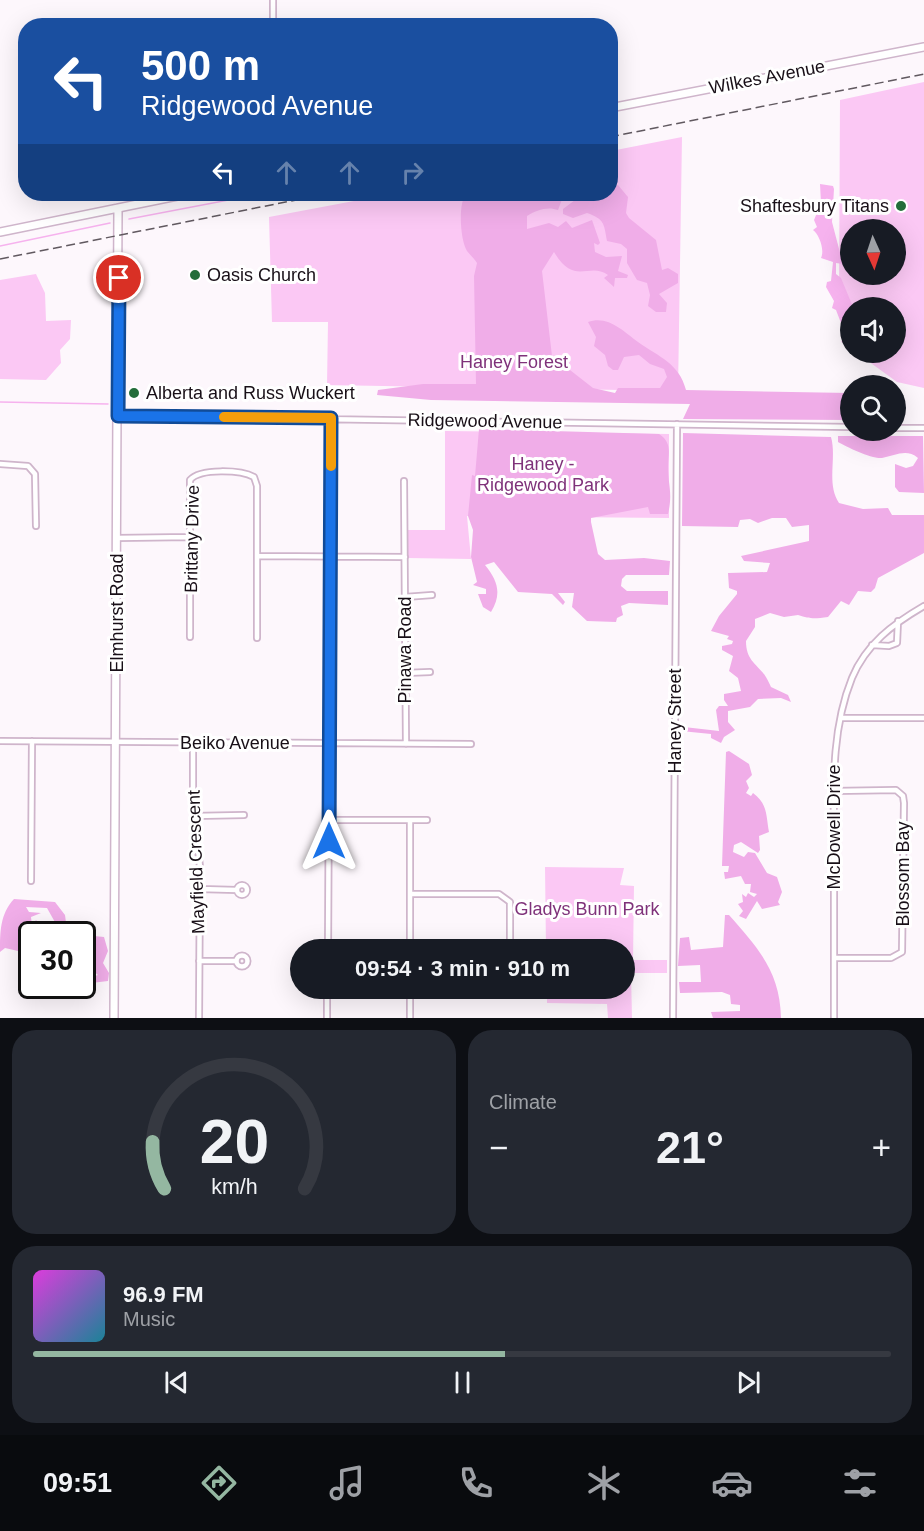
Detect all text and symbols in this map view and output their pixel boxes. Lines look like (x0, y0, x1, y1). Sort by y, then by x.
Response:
icon: left (42, 42, 120, 120)
text: 500 m (141, 42, 260, 89)
street label: Wilkes Avenue (707, 56, 827, 98)
text: Ridgewood Avenue (141, 91, 373, 121)
icon: left (207, 156, 240, 189)
icon: ahead (270, 156, 303, 189)
icon: ahead (333, 156, 366, 189)
icon: right (396, 156, 429, 189)
place label: Shaftesbury Titans (740, 196, 889, 216)
marker: Shaftesbury Titans (894, 199, 908, 213)
north arrow (840, 219, 906, 285)
map controls (840, 219, 906, 441)
pin (93, 252, 144, 303)
icon: arrive (102, 261, 135, 294)
place label: Oasis Church (207, 265, 316, 285)
marker: Oasis Church (188, 268, 202, 282)
button: sound (840, 297, 906, 363)
park label: Haney Forest (460, 352, 568, 372)
button: search (840, 375, 906, 441)
place label: Alberta and Russ Wuckert (146, 383, 355, 403)
marker: Alberta and Russ Wuckert (127, 386, 141, 400)
street label: Ridgewood Avenue (407, 410, 563, 432)
park label: Haney - Ridgewood Park (477, 454, 610, 495)
street label: Brittany Drive (181, 485, 203, 593)
street label: Elmhurst Road (107, 553, 127, 673)
street label: Pinawa Road (395, 596, 415, 704)
street label: Haney Street (665, 668, 685, 774)
street label: Beiko Avenue (180, 733, 290, 753)
street label: McDowell Drive (824, 764, 844, 890)
street label: Mayfield Crescent (183, 790, 209, 934)
position arrow (297, 809, 361, 873)
street label: Blossom Bay (893, 821, 913, 927)
park label: Gladys Bunn Park (514, 899, 661, 919)
speed limit sign: 30 (18, 921, 96, 999)
text: 09:54 · 3 min · 910 m (355, 956, 570, 981)
text: Climate (489, 1091, 557, 1113)
text: 20 (199, 1107, 269, 1176)
text: 21° (656, 1122, 724, 1173)
text: − (489, 1129, 508, 1166)
text: + (872, 1129, 891, 1166)
text: km/h (211, 1175, 257, 1199)
text: 96.9 FM (123, 1282, 204, 1307)
text: Music (123, 1308, 175, 1330)
icon: previous (160, 1366, 193, 1399)
icon: pause (446, 1366, 479, 1399)
icon: next (732, 1366, 765, 1399)
icon: directions (198, 1462, 240, 1504)
icon: music (326, 1462, 368, 1504)
icon: phone (455, 1462, 497, 1504)
icon: climate (583, 1462, 625, 1504)
icon: car (711, 1462, 753, 1504)
icon: filters (839, 1462, 881, 1504)
text: 09:51 (43, 1468, 112, 1498)

